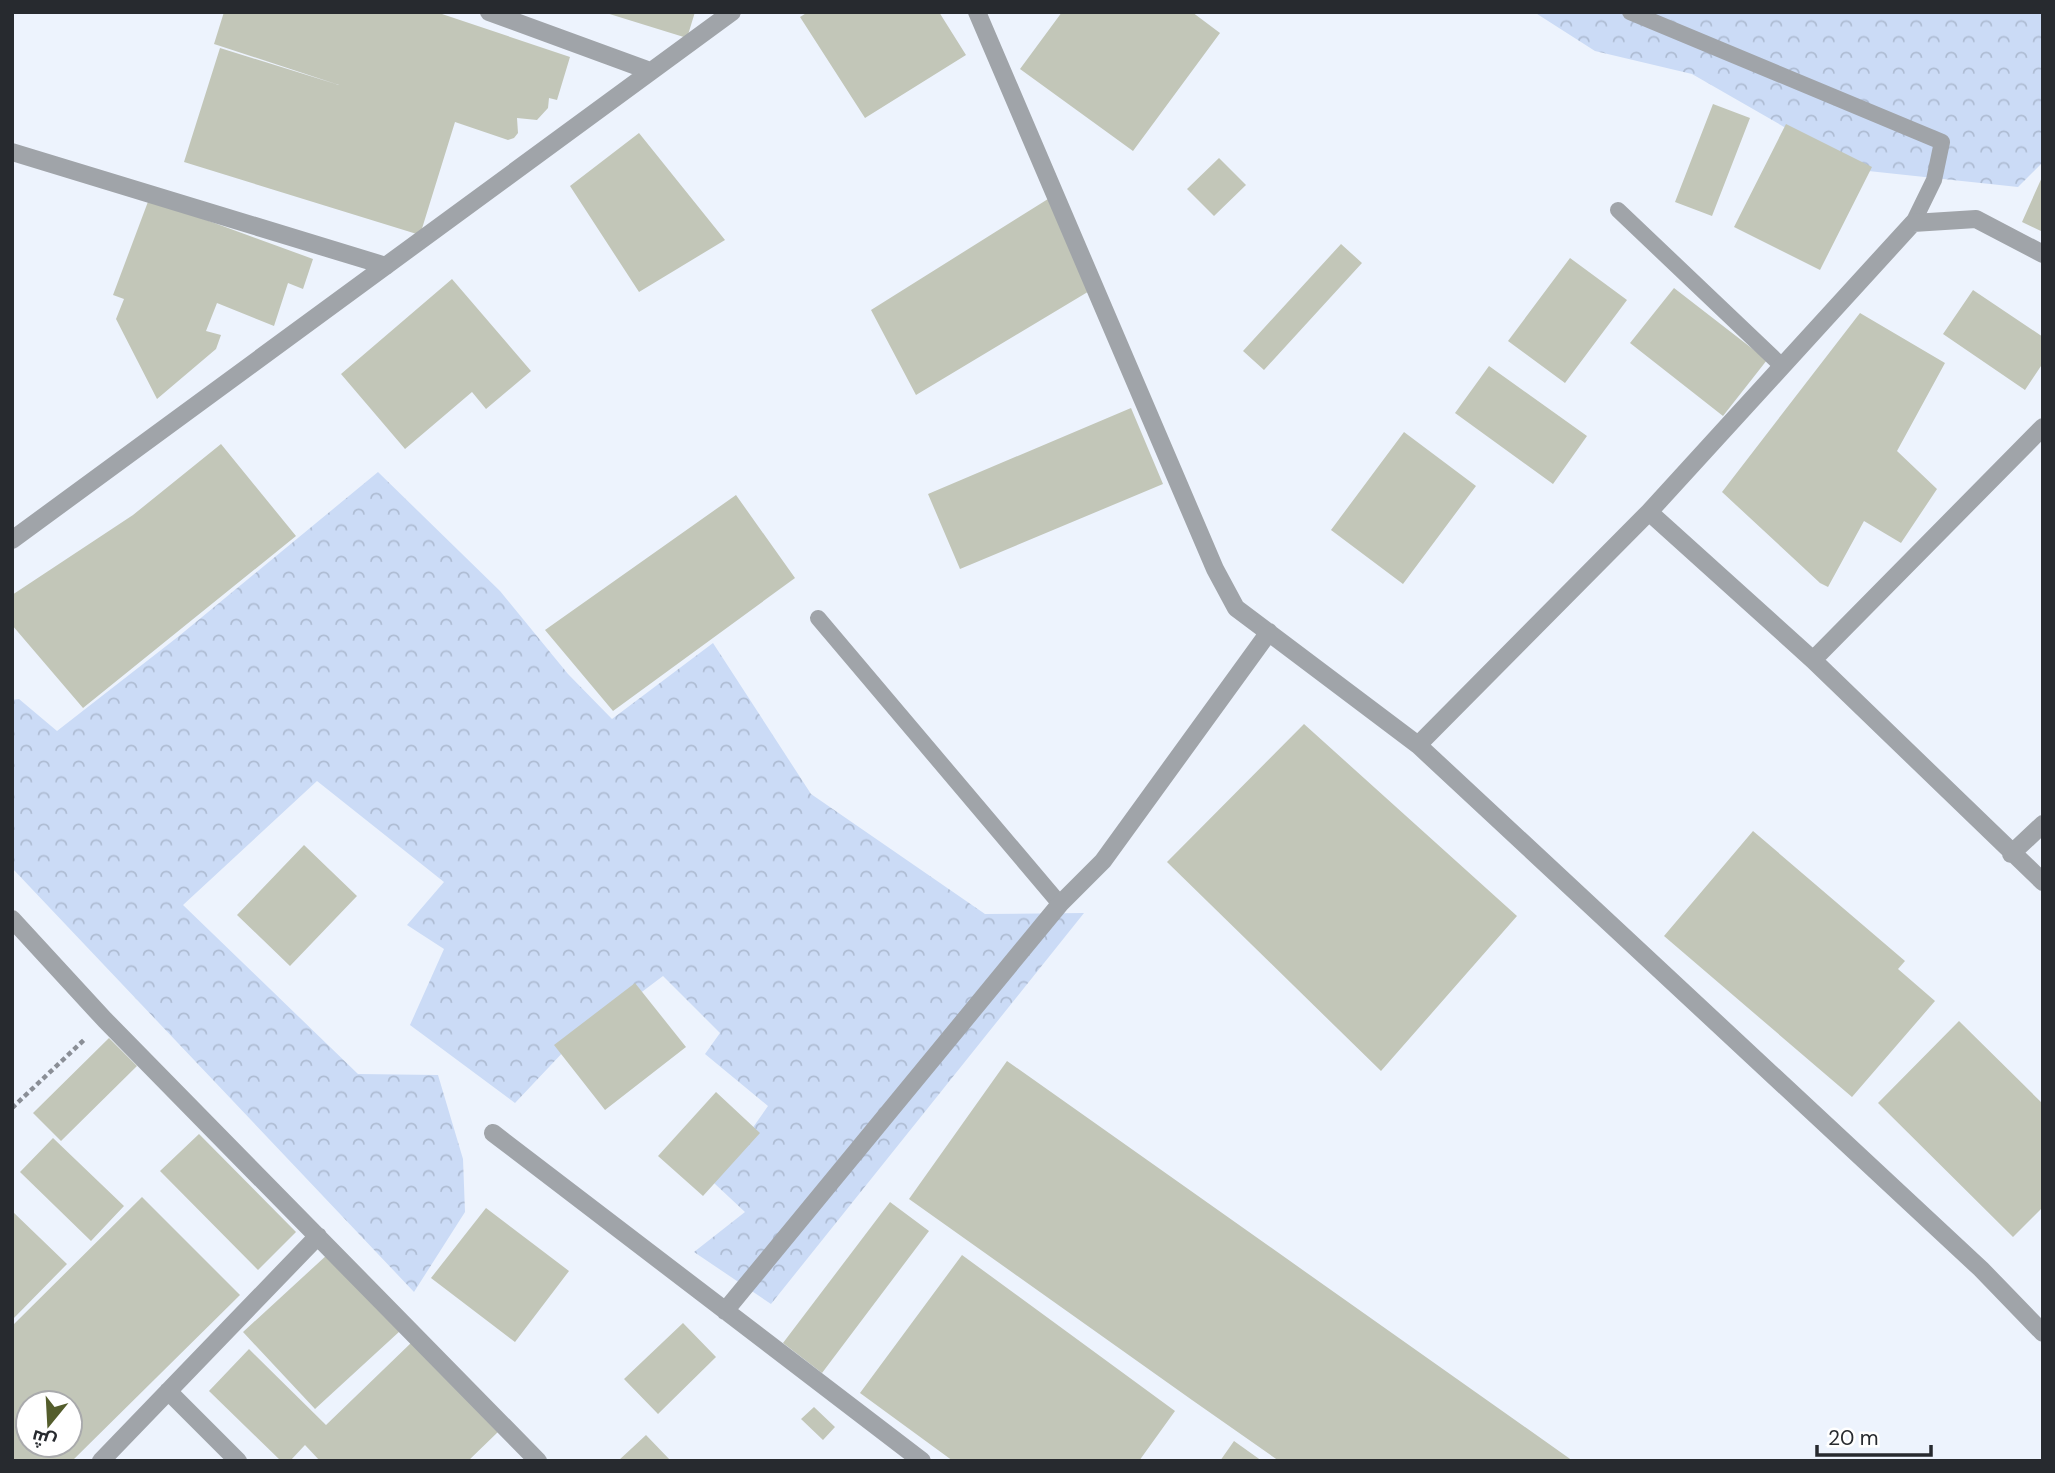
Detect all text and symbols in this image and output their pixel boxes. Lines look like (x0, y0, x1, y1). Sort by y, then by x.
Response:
north arrow (14, 1389, 84, 1459)
scale bar (1817, 1414, 1931, 1458)
text: ش (28, 1424, 59, 1455)
text: 20 m (1828, 1424, 1879, 1452)

